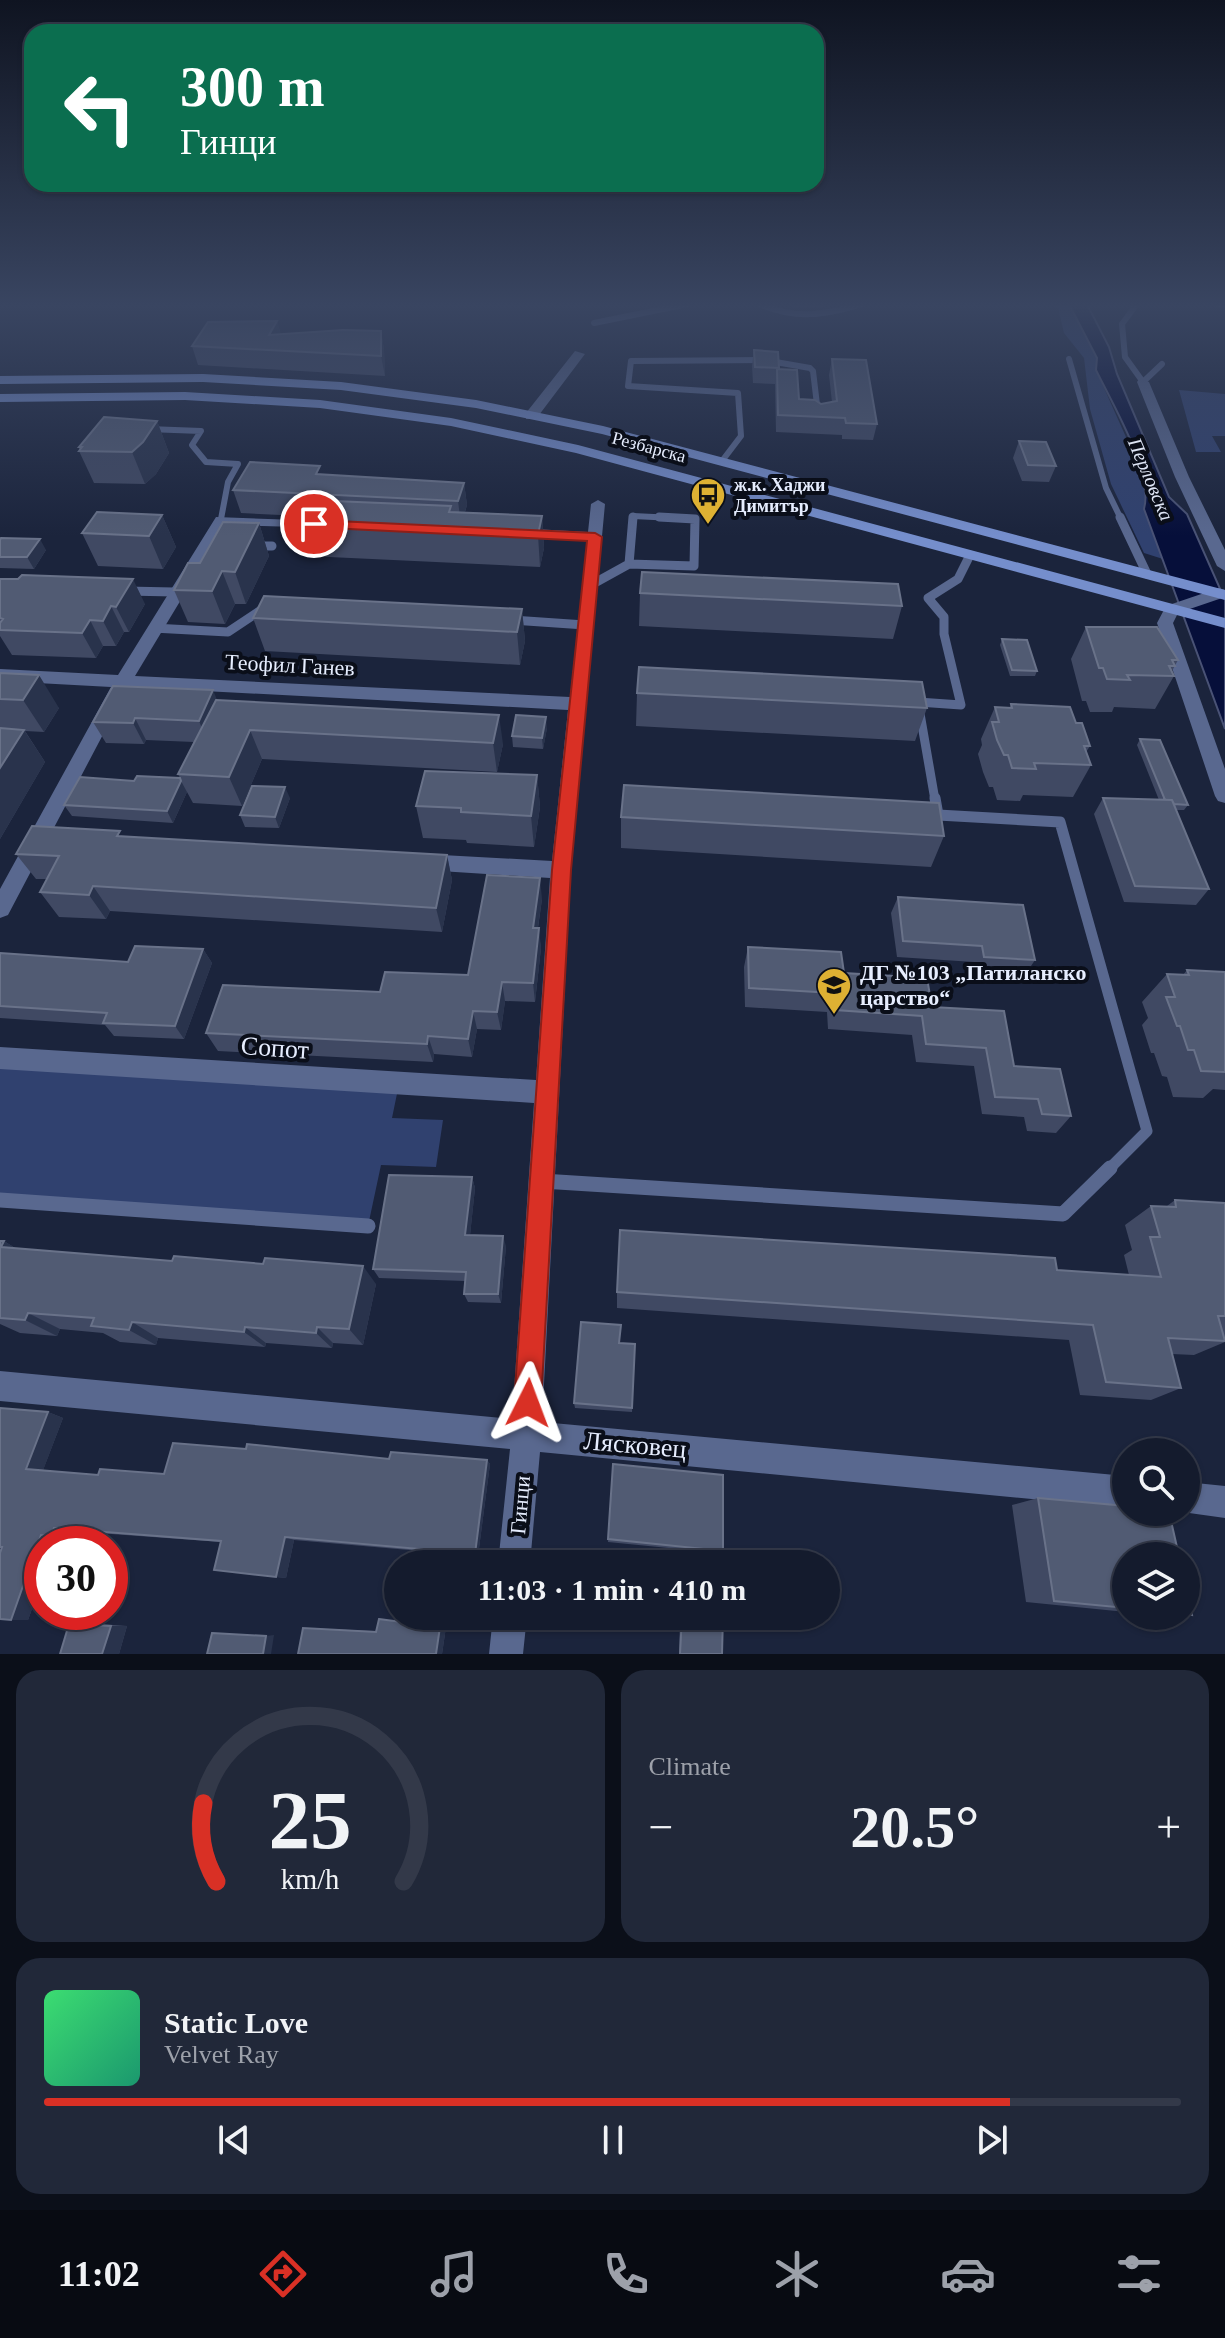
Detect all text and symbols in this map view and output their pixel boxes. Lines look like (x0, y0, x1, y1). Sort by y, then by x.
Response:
icon: left (48, 56, 152, 160)
text: 300 m (180, 56, 325, 118)
text: Гинци (180, 122, 277, 162)
street label: Резбарска (610, 428, 688, 466)
water label: Перловска (1122, 433, 1178, 524)
place label: ж.к. Хаджи Димитър (734, 475, 825, 516)
bus stop icon: ж.к. Хаджи Димитър (689, 476, 727, 526)
pin (280, 490, 348, 558)
icon: arrive (292, 502, 336, 546)
street label: Теофил Ганев (225, 649, 355, 681)
place label: ДГ №103 „Патиланско царство“ (860, 960, 1086, 1010)
school or university icon: ДГ №103 „Патиланско царство“ (815, 966, 853, 1016)
street label: Сопот (240, 1031, 310, 1065)
position arrow (486, 1361, 570, 1445)
street label: Лясковец (582, 1426, 688, 1464)
map controls (1112, 1438, 1200, 1630)
button: search (1112, 1438, 1200, 1526)
street label: Гинци (505, 1474, 535, 1535)
speed limit sign: 30 (24, 1526, 128, 1630)
button: layers (1112, 1542, 1200, 1630)
text: 11:03 · 1 min · 410 m (478, 1573, 746, 1606)
text: Climate (649, 1752, 731, 1781)
text: 25 (269, 1774, 352, 1866)
text: 20.5° (850, 1794, 979, 1860)
text: − (649, 1803, 673, 1852)
text: + (1156, 1803, 1181, 1852)
text: km/h (281, 1864, 340, 1895)
text: Static Love (164, 2006, 308, 2039)
text: Velvet Ray (164, 2040, 279, 2069)
icon: previous (212, 2118, 256, 2162)
icon: pause (591, 2118, 635, 2162)
icon: next (970, 2118, 1014, 2162)
icon: directions (255, 2246, 311, 2302)
icon: music (426, 2246, 482, 2302)
icon: phone (598, 2246, 654, 2302)
icon: climate (769, 2246, 825, 2302)
icon: car (940, 2246, 996, 2302)
icon: filters (1111, 2246, 1167, 2302)
text: 11:02 (58, 2254, 140, 2294)

